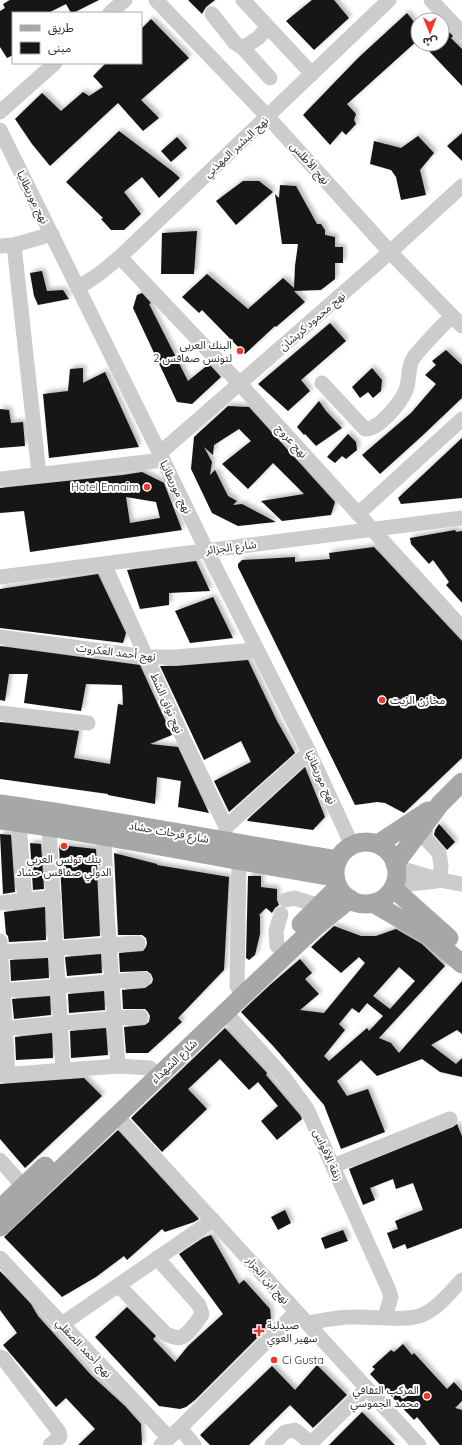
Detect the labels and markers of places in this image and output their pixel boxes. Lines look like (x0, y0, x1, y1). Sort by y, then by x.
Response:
place label: البنك العربي لتونس صفاقس 2 (153, 338, 232, 365)
marker: البنك العربي لتونس صفاقس 2 (235, 346, 245, 356)
place label: Hotel Ennaim (71, 480, 139, 494)
marker: Hotel Ennaim (142, 482, 152, 492)
place label: مخازن الزيت (390, 693, 446, 707)
marker: مخازن الزيت (377, 695, 387, 705)
marker: بنك تونس العربي الدولي صفاقس حشاد (59, 841, 69, 851)
place label: بنك تونس العربي الدولي صفاقس حشاد (17, 852, 111, 882)
place label: صيدلية سهير العوي (267, 1318, 318, 1348)
marker: صيدلية سهير العوي (254, 1326, 264, 1336)
place label: Ci Gusta (282, 1353, 324, 1367)
marker: Ci Gusta (269, 1355, 279, 1365)
place label: المركب الثقافي محمد الجموسي (350, 1383, 419, 1413)
marker: المركب الثقافي محمد الجموسي (422, 1391, 432, 1401)

